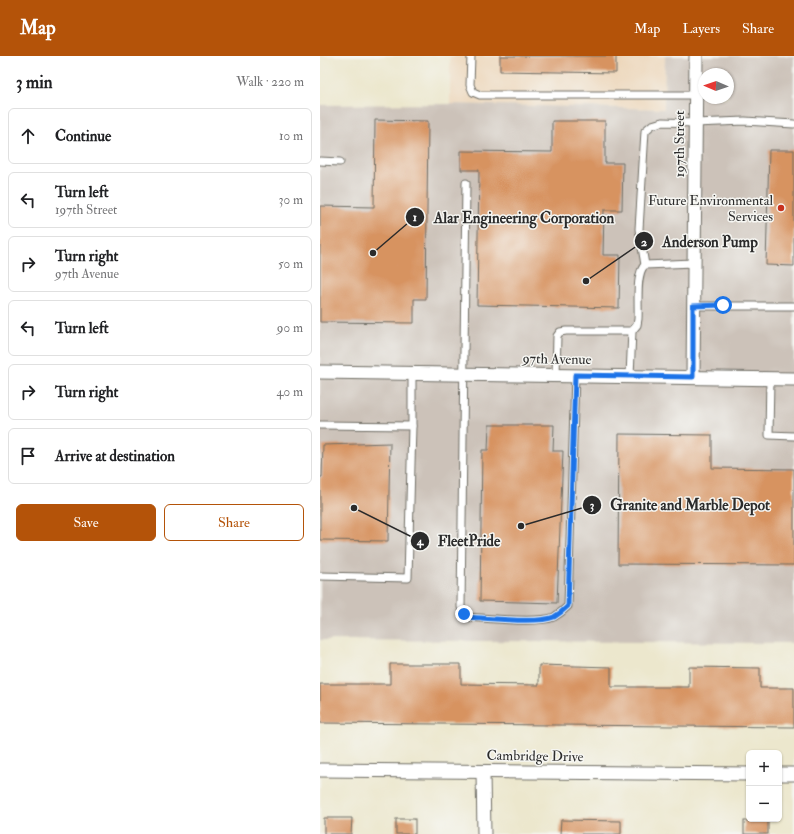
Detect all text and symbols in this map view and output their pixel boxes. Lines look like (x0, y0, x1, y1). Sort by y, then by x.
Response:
text: Map (20, 16, 56, 40)
text: Map (634, 20, 660, 37)
text: Layers (682, 20, 720, 37)
text: Share (742, 20, 774, 37)
north arrow (698, 68, 734, 104)
text: 3 min (16, 72, 53, 93)
text: Walk · 220 m (236, 74, 304, 90)
street label: 197th Street (671, 110, 688, 178)
icon: ahead (17, 125, 39, 147)
text: Continue (55, 127, 111, 146)
text: 10 m (279, 128, 303, 144)
text: Turn left (55, 183, 109, 202)
icon: left (17, 189, 39, 211)
text: 30 m (279, 192, 303, 208)
place label: Future Environmental Services (648, 192, 773, 225)
text: 197th Street (55, 202, 117, 218)
marker: Future Environmental Services (776, 203, 786, 213)
callout: Alar Engineering Corporation (405, 204, 622, 231)
text: Alar Engineering Corporation (433, 209, 614, 229)
text: 1 (413, 210, 417, 225)
callout: Anderson Pump (634, 228, 766, 255)
text: Anderson Pump (661, 233, 758, 253)
text: 2 (641, 235, 647, 250)
text: Turn right (55, 247, 118, 266)
icon: right (17, 253, 39, 275)
text: 50 m (278, 256, 303, 272)
text: 97th Avenue (55, 266, 119, 282)
route start (714, 296, 732, 314)
icon: left (17, 317, 39, 339)
text: Turn left (55, 319, 109, 338)
text: 90 m (277, 320, 303, 336)
street label: 97th Avenue (521, 350, 592, 368)
icon: right (17, 381, 39, 403)
text: Turn right (55, 383, 118, 402)
text: 40 m (277, 384, 303, 400)
icon: arrive (17, 445, 39, 467)
text: Arrive at destination (55, 447, 175, 466)
callout: Granite and Marble Depot (582, 491, 778, 518)
text: Granite and Marble Depot (610, 496, 770, 516)
text: 3 (590, 498, 595, 513)
button: Save (16, 504, 156, 541)
button: Share (164, 504, 304, 541)
callout: FleetPride (410, 527, 508, 554)
text: FleetPride (438, 532, 501, 551)
text: 4 (416, 534, 425, 549)
route end (455, 605, 473, 623)
street label: Cambridge Drive (486, 747, 584, 765)
map controls (746, 750, 782, 822)
button: + (746, 750, 782, 786)
button: − (746, 786, 782, 822)

